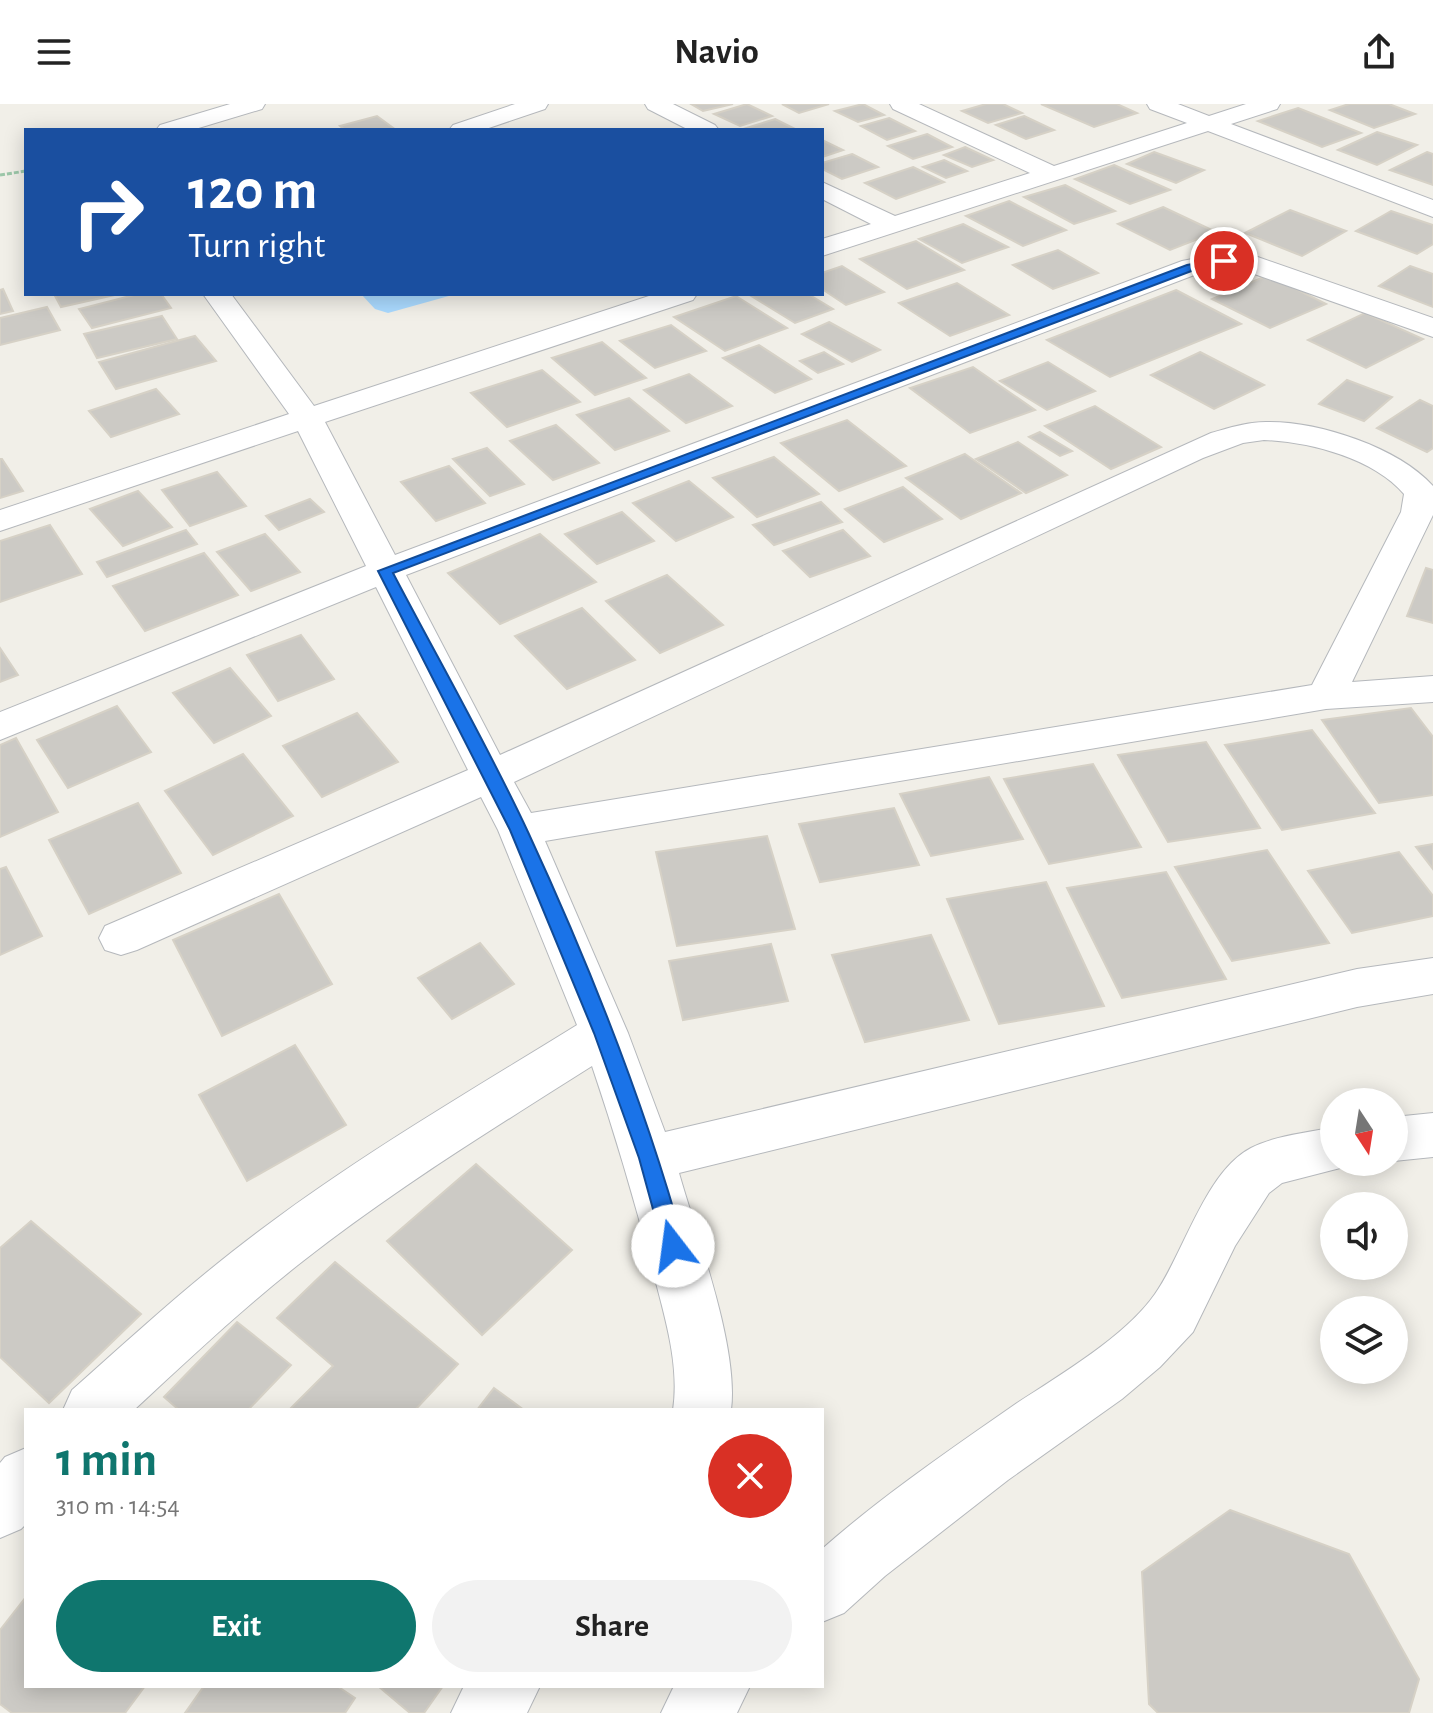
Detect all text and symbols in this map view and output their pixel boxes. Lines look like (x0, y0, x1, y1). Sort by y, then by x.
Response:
icon: menu (32, 30, 76, 74)
icon: share (1357, 30, 1401, 74)
text: Navio (674, 34, 759, 70)
icon: right (56, 160, 160, 264)
text: 120 m (188, 163, 317, 219)
pin (1190, 227, 1258, 295)
text: Turn right (188, 228, 325, 264)
icon: arrive (1202, 239, 1246, 283)
north arrow (1320, 1088, 1408, 1176)
map controls (1320, 1088, 1408, 1384)
button: sound (1320, 1192, 1408, 1280)
position arrow (631, 1204, 715, 1288)
button: layers (1320, 1296, 1408, 1384)
button: close (708, 1434, 792, 1518)
text: 1 min (56, 1437, 157, 1485)
text: 310 m · 14:54 (56, 1493, 180, 1519)
button: Exit (56, 1580, 416, 1672)
button: Share (432, 1580, 792, 1672)

